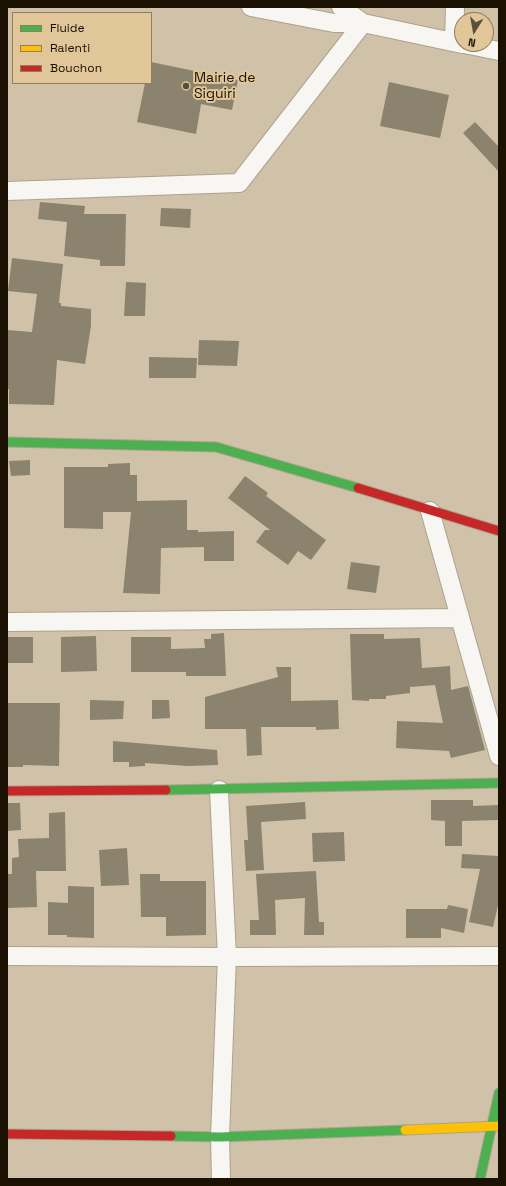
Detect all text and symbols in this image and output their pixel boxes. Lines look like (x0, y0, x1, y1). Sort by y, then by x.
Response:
legend (12, 12, 152, 84)
north arrow (454, 12, 494, 52)
text: Fluide (50, 20, 85, 36)
text: N (467, 35, 477, 50)
text: Ralenti (50, 40, 90, 56)
text: Bouchon (50, 60, 102, 76)
place label: Mairie de Siguiri (194, 70, 255, 102)
marker: Mairie de Siguiri (181, 81, 191, 91)

